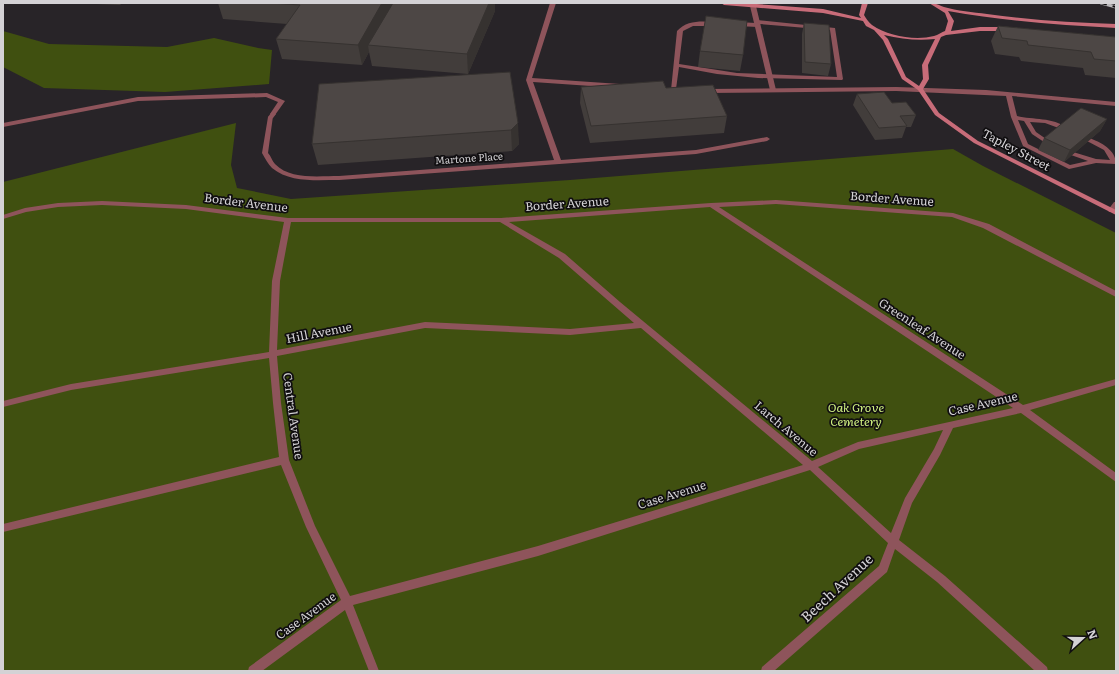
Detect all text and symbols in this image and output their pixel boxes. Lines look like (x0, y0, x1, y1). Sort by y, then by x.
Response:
street label: Tapley Street (979, 124, 1054, 175)
street label: Martone Place (434, 148, 503, 167)
street label: Border Avenue (850, 186, 935, 210)
street label: Border Avenue (203, 188, 289, 216)
street label: Border Avenue (524, 191, 609, 215)
street label: Greenleaf Avenue (875, 293, 970, 363)
street label: Hill Avenue (284, 317, 353, 347)
street label: Central Avenue (279, 371, 309, 460)
street label: Case Avenue (946, 386, 1019, 420)
street label: Larch Avenue (751, 396, 822, 460)
park label: Oak Grove Cemetery (828, 398, 884, 430)
street label: Case Avenue (635, 475, 708, 513)
street label: Beech Avenue (796, 549, 877, 626)
street label: Case Avenue (271, 587, 339, 643)
north arrow (1063, 618, 1103, 658)
text: N (1084, 627, 1102, 641)

